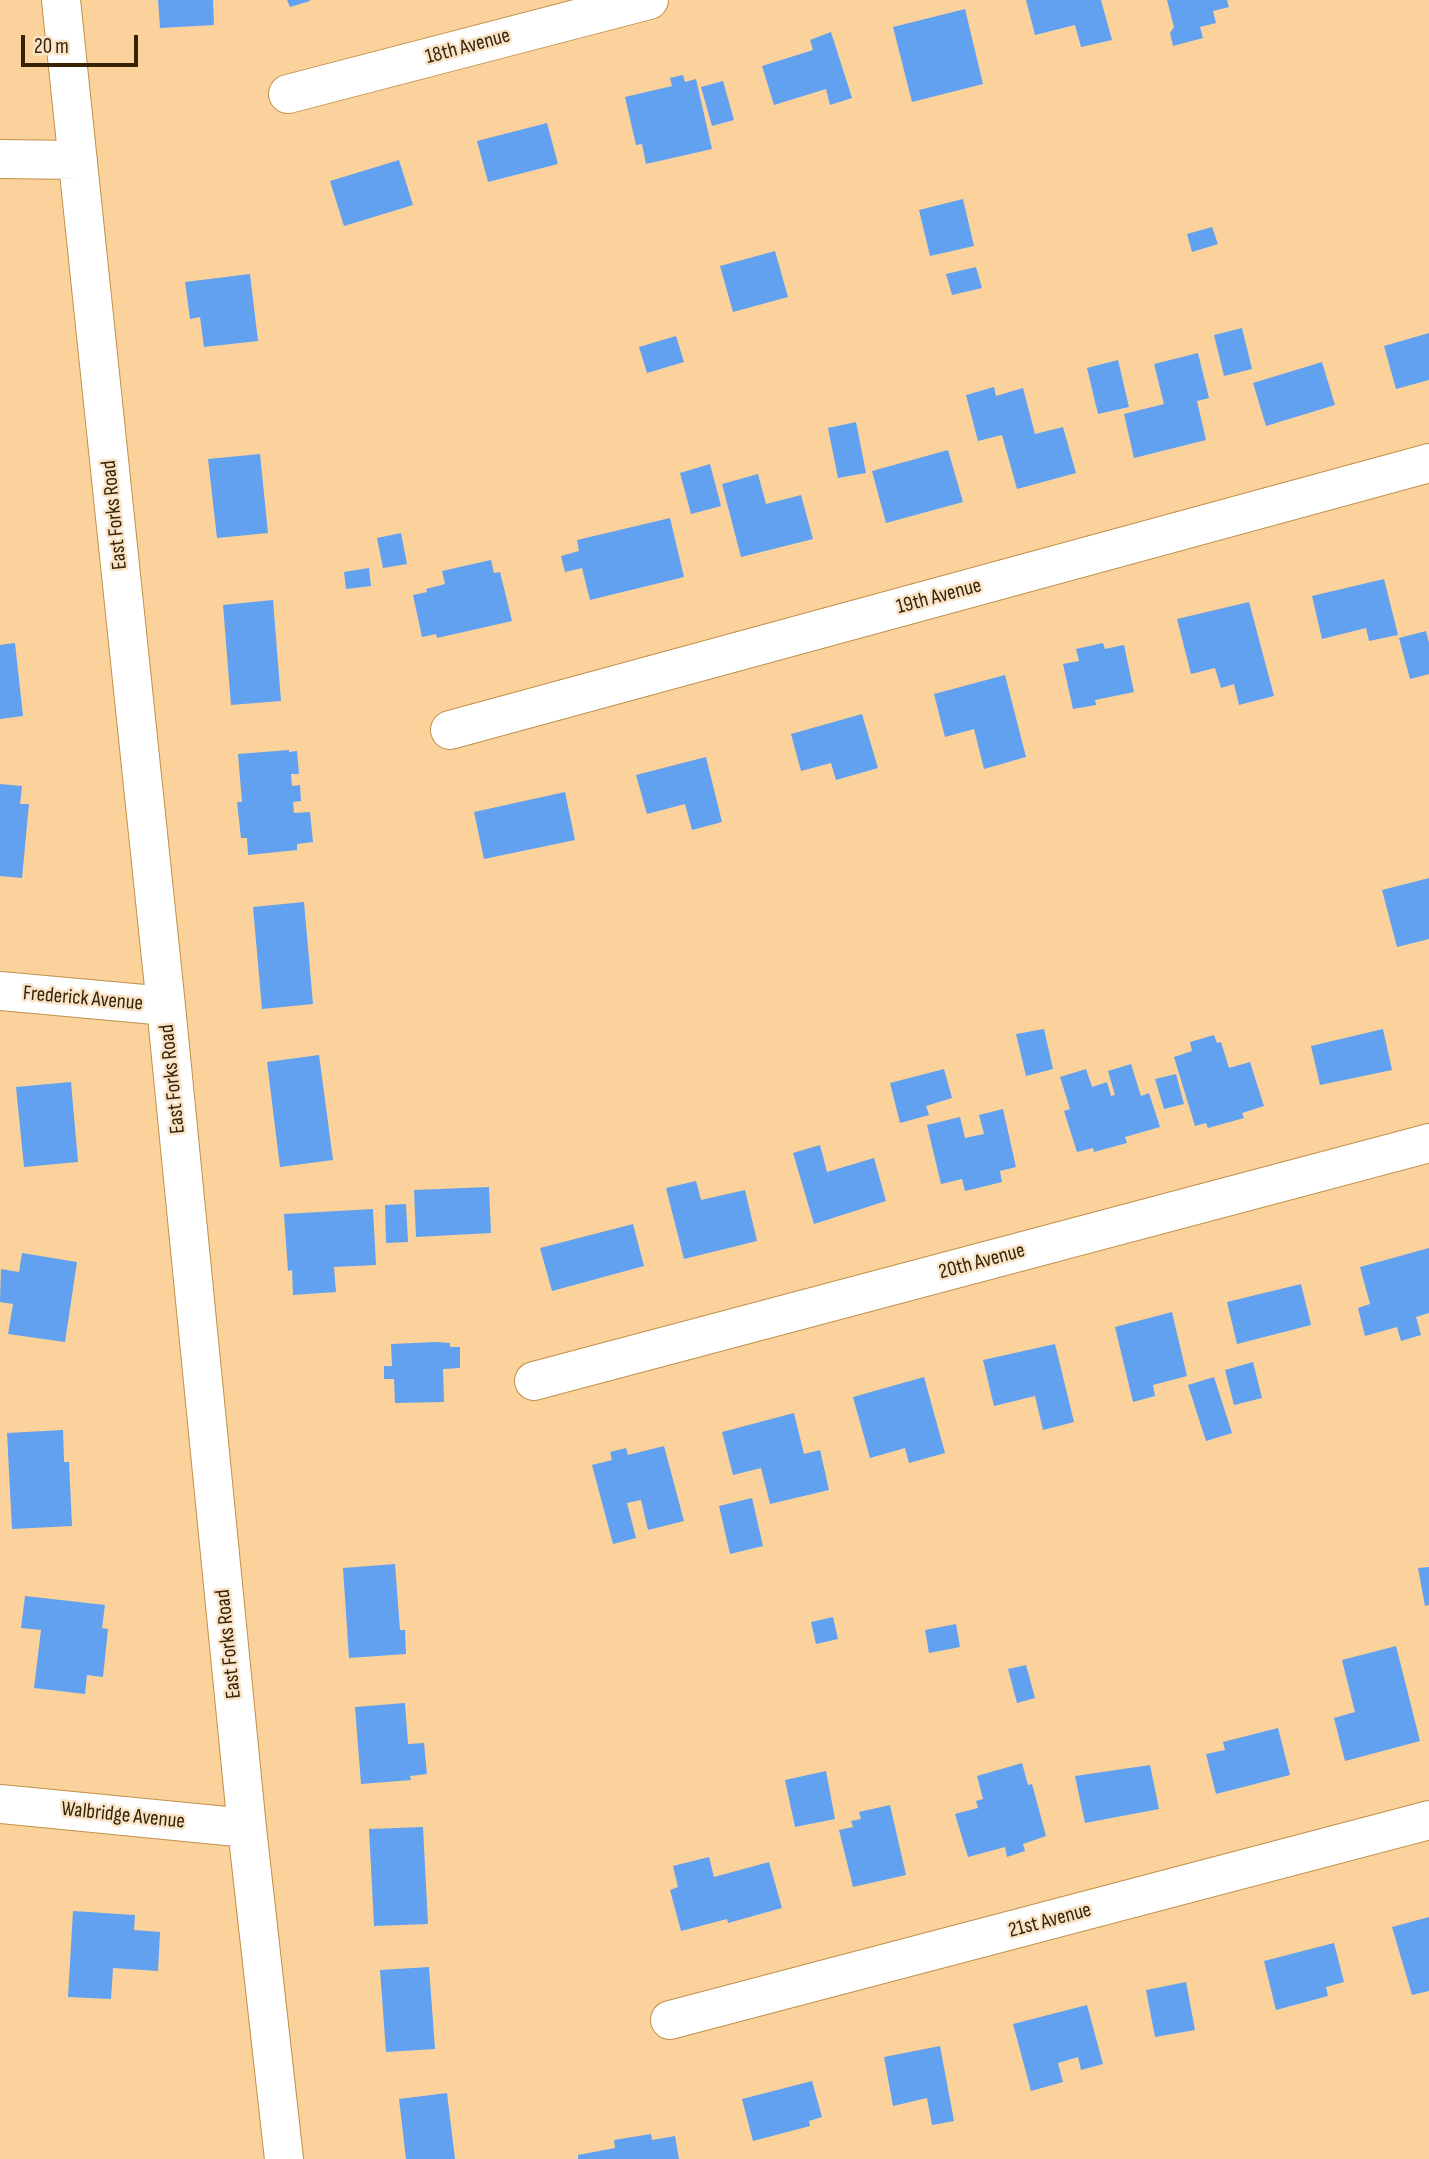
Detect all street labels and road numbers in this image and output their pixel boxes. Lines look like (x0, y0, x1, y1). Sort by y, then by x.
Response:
street label: 18th Avenue (423, 24, 513, 70)
street label: East Forks Road (97, 459, 133, 571)
street label: 19th Avenue (894, 574, 984, 620)
street label: Frederick Avenue (22, 981, 144, 1017)
street label: East Forks Road (155, 1023, 191, 1135)
street label: 20th Avenue (936, 1238, 1028, 1286)
street label: East Forks Road (211, 1588, 247, 1700)
street label: Walbridge Avenue (60, 1797, 186, 1835)
street label: 21st Avenue (1006, 1898, 1094, 1944)

